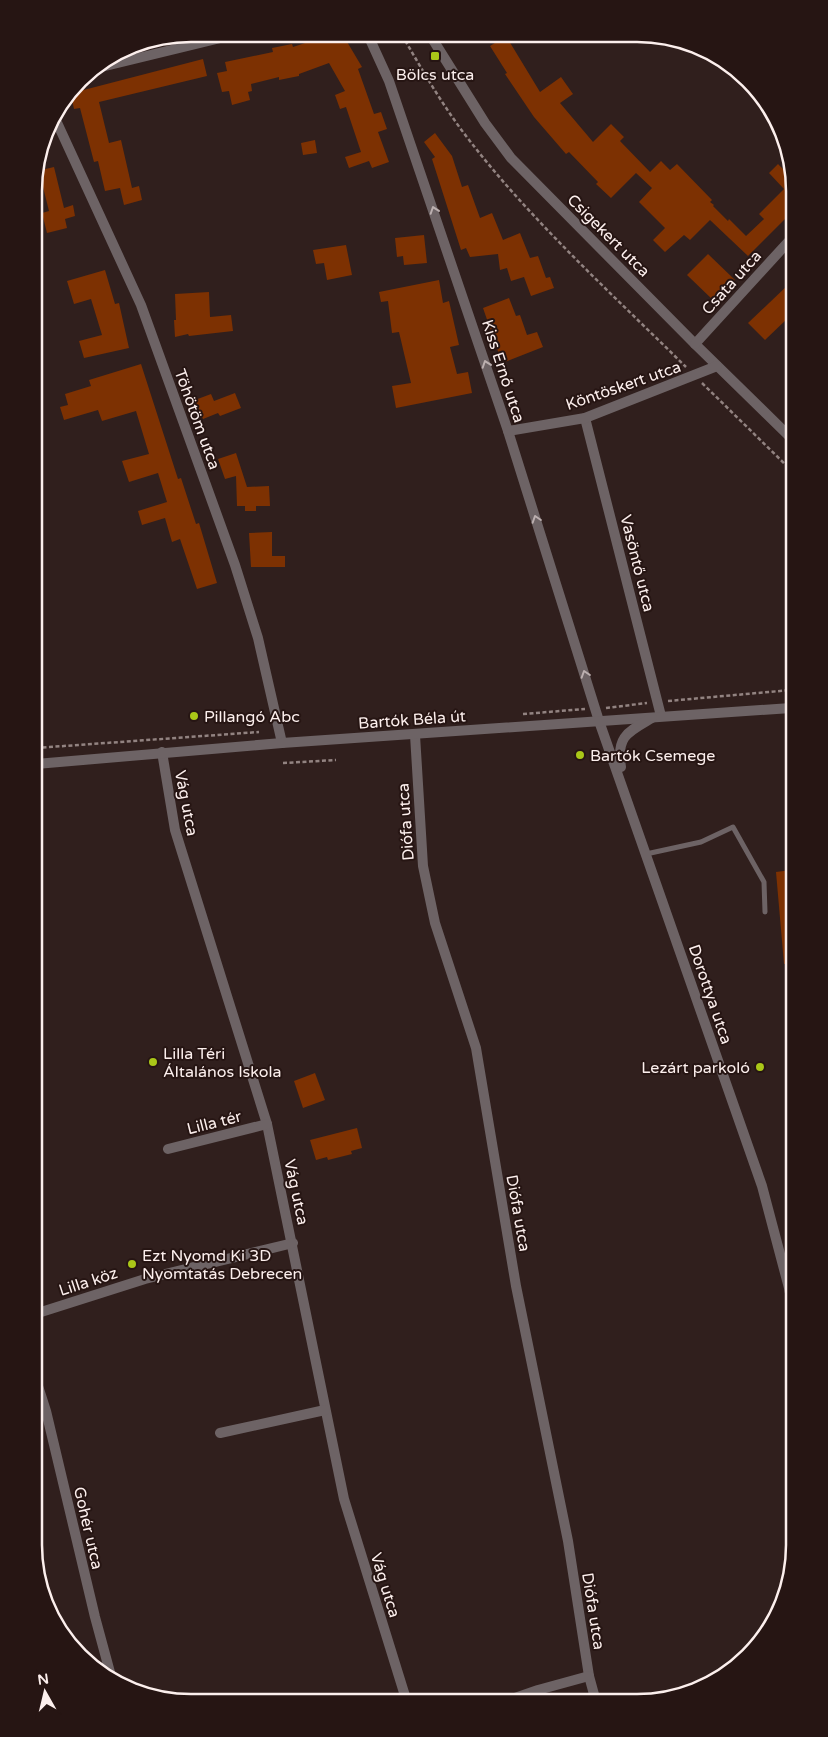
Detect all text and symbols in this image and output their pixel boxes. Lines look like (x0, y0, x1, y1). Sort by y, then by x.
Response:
marker: Bölcs utca (429, 50, 441, 62)
place label: Bölcs utca (396, 65, 474, 85)
street label: Csigekert utca (563, 190, 654, 281)
one-way arrow (430, 207, 440, 215)
street label: Csata utca (698, 246, 766, 319)
street label: Kiss Ernő utca (477, 317, 529, 425)
street label: Köntöskert utca (563, 357, 684, 415)
one-way arrow (481, 361, 491, 369)
street label: Töhötöm utca (170, 366, 225, 472)
street label: Vasöntő utca (615, 513, 659, 614)
one-way arrow (531, 515, 541, 524)
one-way arrow (580, 670, 590, 679)
street label: Bartók Béla út (358, 706, 467, 734)
place label: Pillangó Abc (204, 707, 300, 727)
marker: Pillangó Abc (188, 710, 200, 722)
place label: Bartók Csemege (590, 746, 715, 766)
marker: Bartók Csemege (574, 749, 586, 761)
street label: Vág utca (170, 769, 202, 838)
street label: Diófa utca (393, 782, 419, 861)
street label: Dorottya utca (684, 942, 736, 1047)
place label: Lilla Téri Általános Iskola (163, 1044, 282, 1082)
marker: Lilla Téri Általános Iskola (147, 1056, 159, 1068)
place label: Lezárt parkoló (641, 1058, 750, 1078)
marker: Lezárt parkoló (754, 1061, 766, 1073)
street label: Lilla tér (185, 1106, 244, 1139)
street label: Vág utca (279, 1157, 313, 1227)
street label: Diófa utca (501, 1173, 535, 1253)
place label: Ezt Nyomd Ki 3D Nyomtatás Debrecen (142, 1246, 302, 1284)
marker: Ezt Nyomd Ki 3D Nyomtatás Debrecen (126, 1258, 138, 1270)
street label: Lilla köz (56, 1263, 120, 1301)
street label: Gohér utca (69, 1485, 107, 1571)
street label: Vág utca (366, 1550, 404, 1620)
street label: Diófa utca (577, 1571, 609, 1651)
north arrow (20, 1667, 70, 1717)
text: N (37, 1670, 50, 1689)

